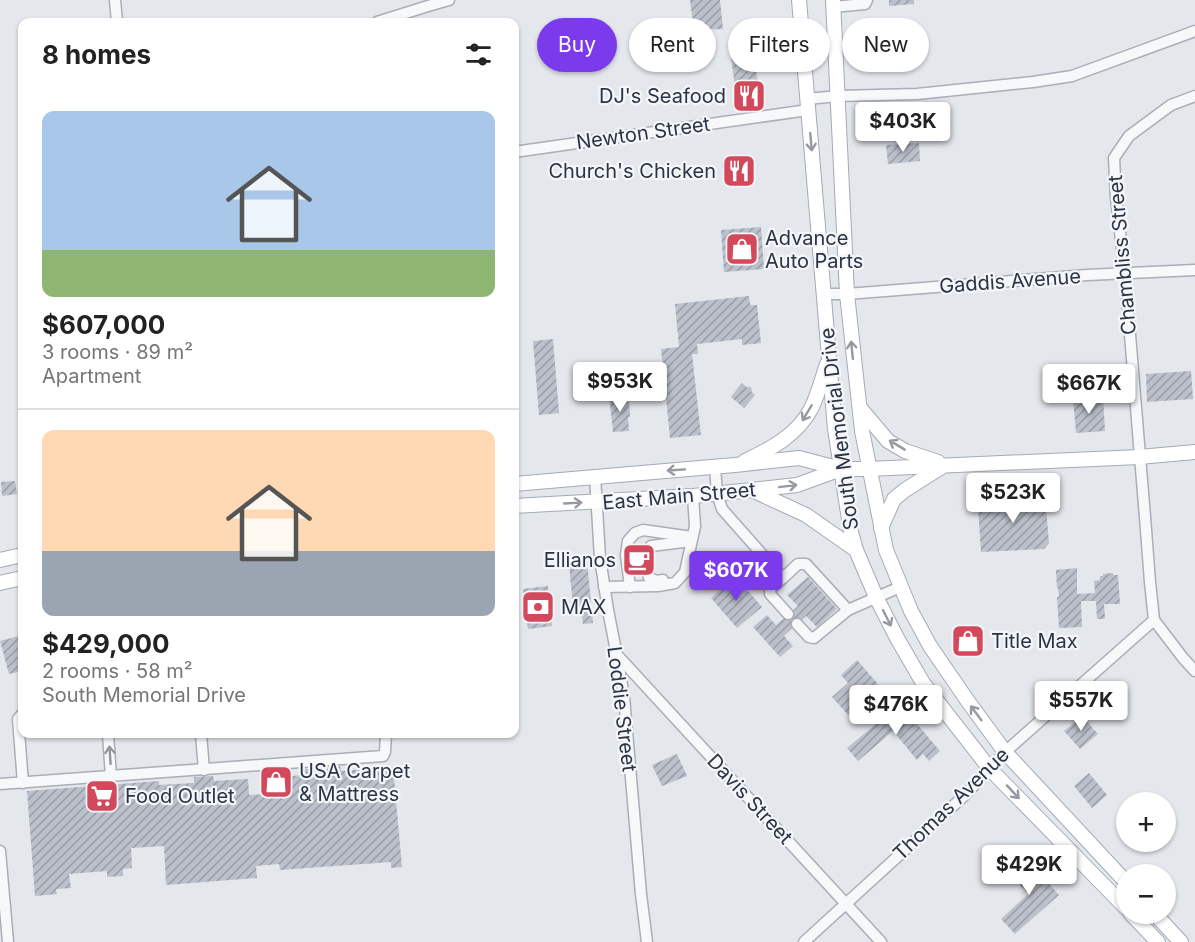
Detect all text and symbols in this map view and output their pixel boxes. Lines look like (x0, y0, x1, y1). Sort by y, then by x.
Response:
chip: Buy (537, 18, 617, 72)
chip: Rent (629, 18, 716, 72)
chip: Filters (728, 18, 830, 72)
chip: New (842, 18, 929, 72)
icon: filters (462, 38, 495, 71)
text: 8 homes (42, 39, 151, 70)
restaurant icon: DJ's Seafood (731, 78, 767, 114)
place label: DJ's Seafood (599, 84, 726, 108)
pin: $403K (861, 102, 945, 153)
text: $403K (869, 109, 937, 133)
street label: Newton Street (575, 112, 712, 154)
one-way arrow (806, 132, 817, 151)
icon: home (215, 150, 323, 258)
restaurant icon: Church's Chicken (721, 153, 757, 189)
place label: Church's Chicken (548, 159, 716, 183)
street label: Chambliss Street (1103, 174, 1141, 336)
place label: Advance Auto Parts (765, 226, 863, 273)
shop icon: Advance Auto Parts (724, 231, 760, 267)
street label: Gaddis Avenue (938, 264, 1082, 298)
text: $607,000 (42, 309, 165, 340)
street label: South Memorial Drive (815, 326, 863, 532)
text: 3 rooms · 89 m² (42, 340, 193, 364)
one-way arrow (846, 340, 857, 360)
pin: $953K (578, 362, 662, 413)
text: Apartment (42, 364, 141, 388)
pin: $667K (1047, 364, 1131, 415)
text: $953K (587, 369, 653, 393)
text: $667K (1056, 371, 1122, 395)
one-way arrow (801, 404, 813, 421)
one-way arrow (888, 439, 905, 452)
one-way arrow (667, 465, 687, 476)
icon: home (215, 469, 323, 577)
pin: $523K (971, 473, 1055, 524)
street label: East Main Street (601, 477, 757, 515)
one-way arrow (778, 480, 797, 491)
text: $523K (980, 480, 1046, 504)
one-way arrow (562, 498, 582, 509)
cafe icon: Ellianos (621, 542, 657, 578)
place label: Ellianos (544, 548, 616, 572)
pin: $607K (694, 551, 778, 602)
text: $607K (703, 558, 769, 582)
bank icon: MAX (520, 589, 556, 625)
place label: MAX (561, 595, 607, 619)
one-way arrow (882, 609, 893, 627)
shop icon: Title Max (950, 623, 986, 659)
text: $429,000 (42, 628, 170, 659)
place label: Title Max (991, 629, 1078, 653)
street label: Loddie Street (602, 645, 642, 774)
text: 2 rooms · 58 m² (42, 659, 193, 683)
pin: $557K (1039, 681, 1123, 732)
text: South Memorial Drive (42, 683, 246, 707)
pin: $476K (854, 685, 938, 736)
text: $557K (1049, 688, 1113, 712)
text: $476K (863, 692, 929, 716)
one-way arrow (970, 706, 983, 722)
street label: Thomas Avenue (888, 743, 1014, 865)
one-way arrow (104, 746, 115, 766)
street label: Davis Street (702, 749, 798, 849)
place label: USA Carpet & Mattress (299, 759, 411, 806)
shop icon: USA Carpet & Mattress (258, 764, 294, 800)
supermarket icon: Food Outlet (84, 778, 120, 814)
place label: Food Outlet (125, 784, 235, 808)
one-way arrow (1006, 785, 1020, 800)
map controls (1116, 792, 1176, 924)
button: + (1116, 792, 1176, 852)
pin: $429K (987, 845, 1071, 896)
text: $429K (996, 852, 1062, 876)
button: − (1116, 864, 1176, 924)

